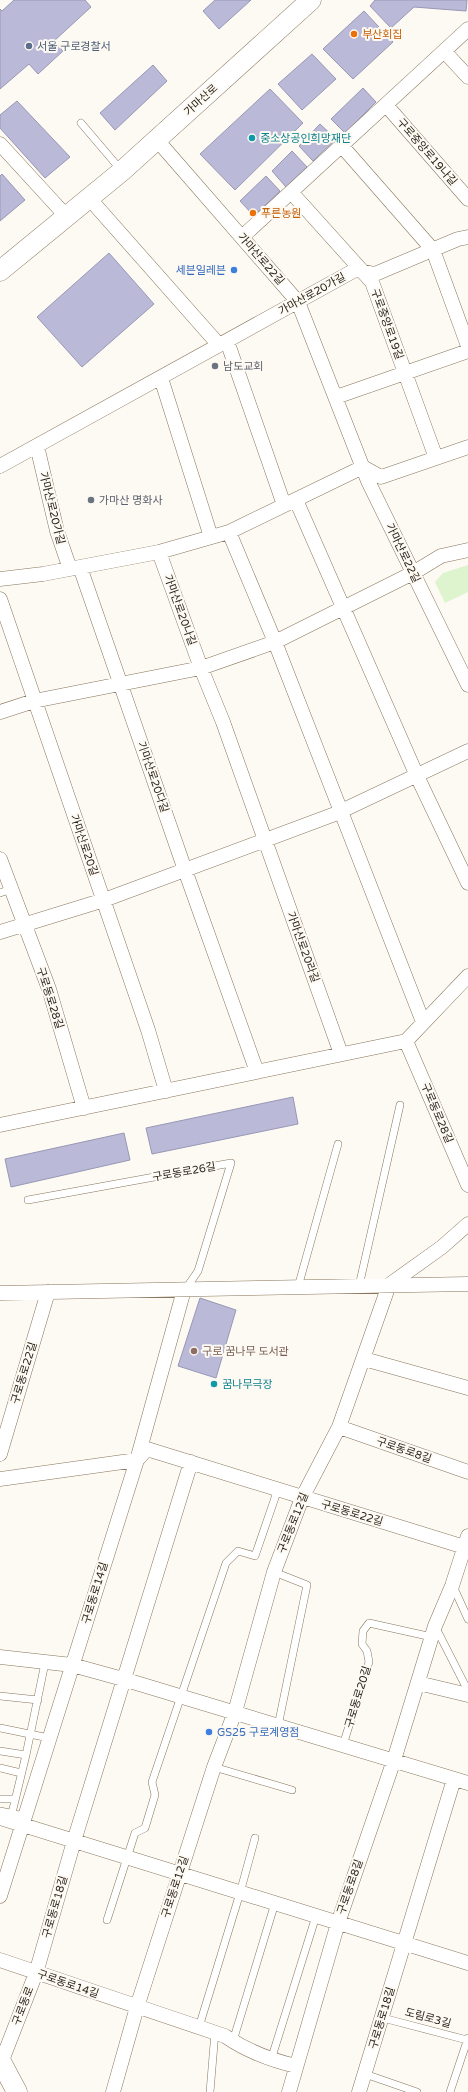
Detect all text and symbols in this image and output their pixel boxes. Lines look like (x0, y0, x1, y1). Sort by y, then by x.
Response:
place label: 부산회집 (362, 28, 402, 41)
marker: 부산회집 (349, 29, 359, 39)
place label: 서울 구로경찰서 (37, 40, 111, 53)
marker: 서울 구로경찰서 (24, 41, 34, 51)
street label: 가마산로 (182, 82, 220, 118)
street label: 구로중앙로19나길 (394, 116, 460, 188)
place label: 중소상공인희망재단 (260, 132, 351, 145)
marker: 중소상공인희망재단 (247, 133, 257, 143)
place label: 푸른농원 (261, 207, 301, 220)
marker: 푸른농원 (248, 208, 258, 218)
street label: 가마산로22길 (235, 230, 287, 288)
place label: 세븐일레븐 (175, 264, 226, 277)
marker: 세븐일레븐 (229, 265, 239, 275)
street label: 가마산로20가길 (276, 270, 348, 318)
street label: 구로중앙로19길 (368, 287, 406, 361)
place label: 남도교회 (223, 360, 263, 373)
marker: 남도교회 (210, 361, 220, 371)
street label: 가마산로20가길 (37, 470, 67, 546)
place label: 가마산 명화사 (99, 494, 163, 507)
marker: 가마산 명화사 (86, 495, 96, 505)
street label: 가마산로22길 (383, 521, 423, 585)
street label: 가마산로20나길 (161, 573, 199, 647)
street label: 가마산로20다길 (135, 740, 171, 814)
street label: 가마산로20길 (67, 812, 101, 878)
street label: 가마산로20라길 (284, 910, 322, 984)
street label: 구로동로28길 (34, 965, 66, 1031)
street label: 구로동로28길 (418, 1081, 456, 1145)
street label: 구로동로26길 (151, 1160, 217, 1184)
street label: 구로동로22길 (8, 1340, 40, 1406)
place label: 구로 꿈나무 도서관 (202, 1345, 289, 1358)
marker: 구로 꿈나무 도서관 (189, 1346, 199, 1356)
place label: 꿈나무극장 (222, 1378, 273, 1391)
marker: 꿈나무극장 (209, 1379, 219, 1389)
street label: 구로동로8길 (375, 1434, 433, 1466)
street label: 구로동로12길 (275, 1491, 311, 1555)
street label: 구로동로22길 (319, 1497, 385, 1529)
street label: 구로동로14길 (79, 1560, 111, 1626)
street label: 구로동로20길 (342, 1664, 374, 1730)
place label: GS25 구로계영점 (217, 1726, 299, 1739)
marker: GS25 구로계영점 (204, 1727, 214, 1737)
street label: 구로동로12길 (159, 1854, 191, 1920)
street label: 구로동로8길 (334, 1858, 366, 1916)
street label: 구로동로18길 (40, 1874, 70, 1940)
street label: 구로동로14길 (35, 1967, 101, 2001)
street label: 구로동로 (10, 1985, 36, 2027)
street label: 구로동로18길 (366, 1985, 398, 2051)
street label: 도림로3길 (403, 2006, 453, 2030)

